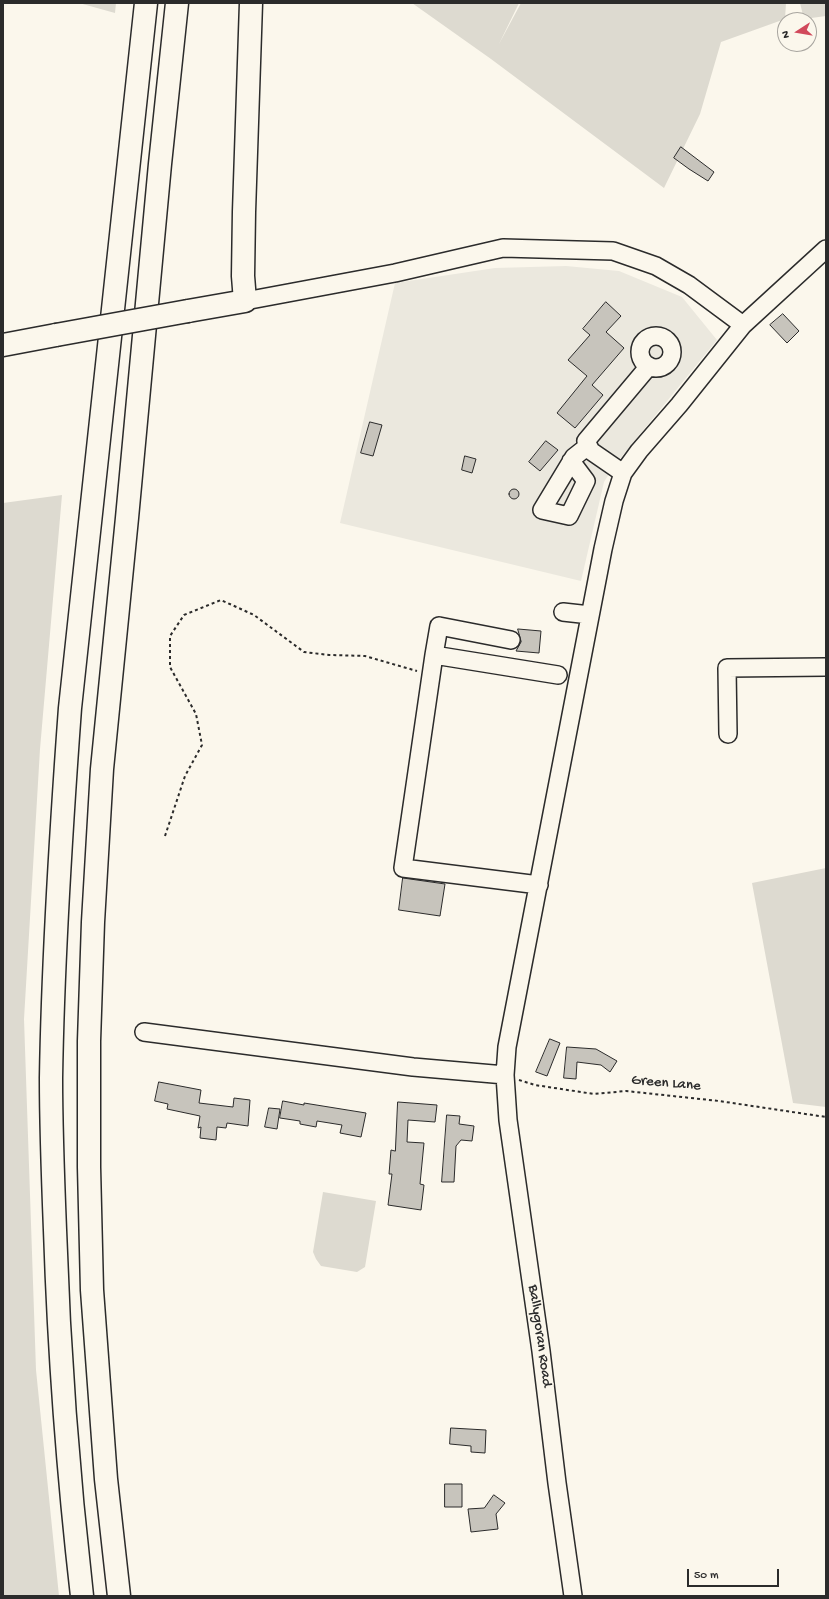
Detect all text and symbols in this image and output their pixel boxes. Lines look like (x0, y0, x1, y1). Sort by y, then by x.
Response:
north arrow (777, 12, 817, 52)
text: N (780, 30, 793, 39)
street label: Green Lane (631, 1072, 701, 1096)
street label: Ballygoran Road (523, 1284, 555, 1388)
scale bar (689, 1561, 781, 1587)
text: 50 m (694, 1569, 719, 1583)

